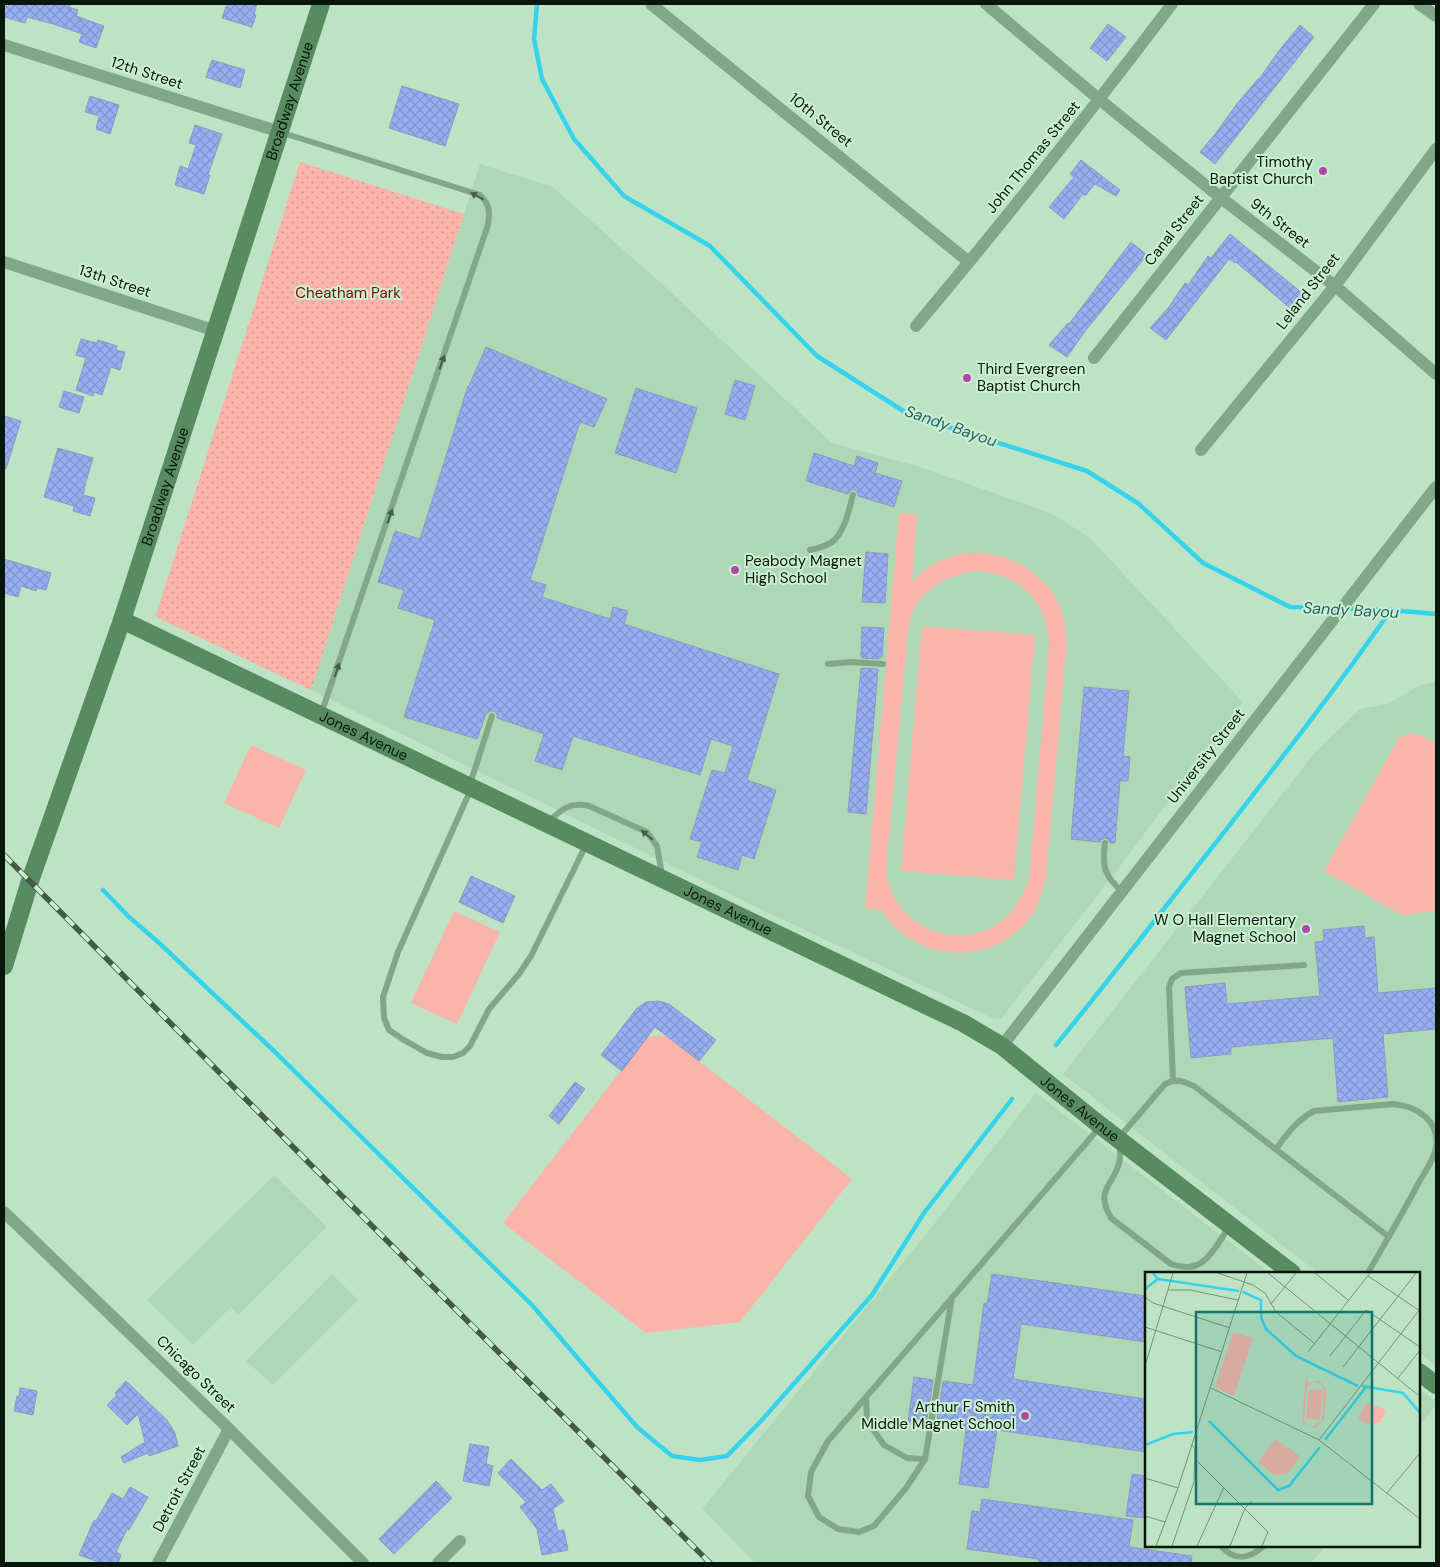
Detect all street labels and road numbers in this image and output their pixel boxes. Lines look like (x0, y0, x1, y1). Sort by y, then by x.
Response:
street label: Broadway Avenue (261, 39, 318, 163)
street label: 12th Street (109, 52, 186, 94)
street label: 10th Street (785, 88, 857, 152)
street label: John Thomas Street (981, 97, 1085, 217)
street label: Canal Street (1140, 190, 1208, 270)
street label: 9th Street (1246, 193, 1314, 253)
street label: Leland Street (1272, 248, 1344, 333)
street label: 13th Street (76, 260, 154, 302)
street label: Broadway Avenue (137, 425, 194, 548)
street label: University Street (1163, 704, 1249, 808)
street label: Jones Avenue (316, 706, 411, 766)
street label: Jones Avenue (680, 881, 776, 940)
street label: Jones Avenue (1036, 1071, 1124, 1147)
street label: Chicago Street (152, 1331, 240, 1417)
street label: Detroit Street (148, 1442, 210, 1535)

